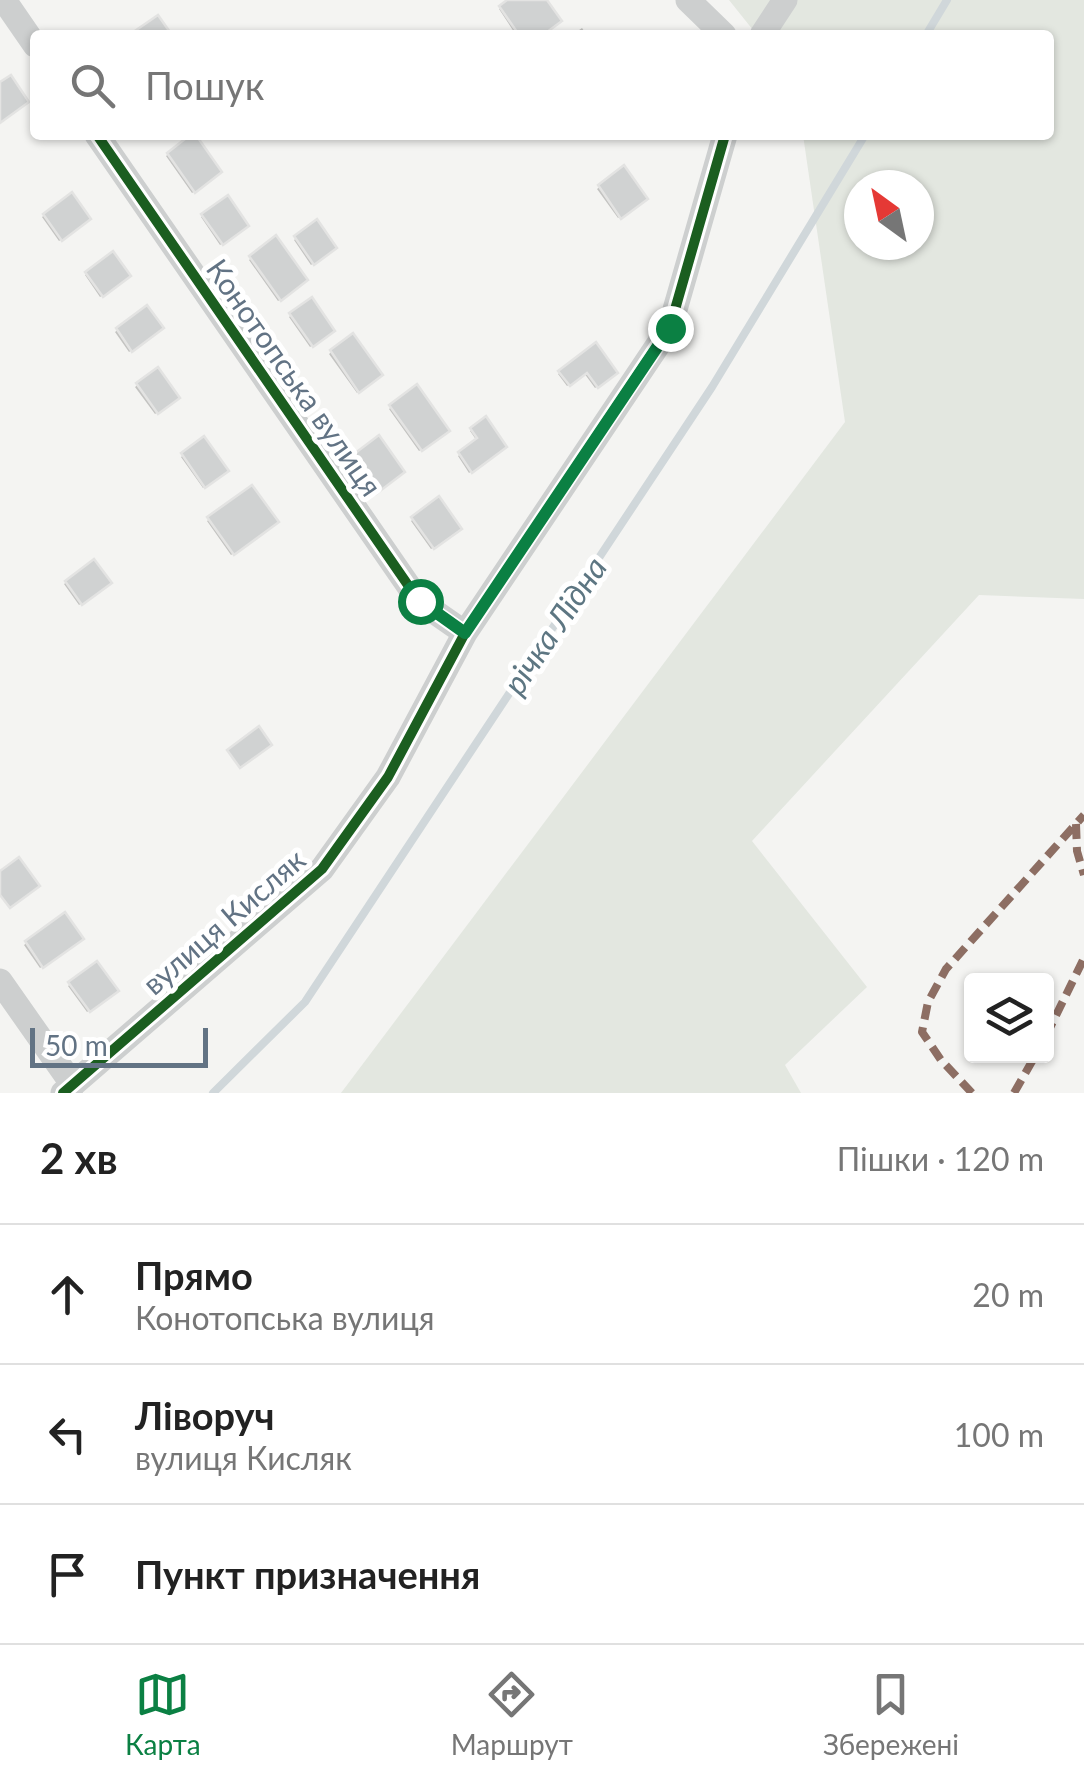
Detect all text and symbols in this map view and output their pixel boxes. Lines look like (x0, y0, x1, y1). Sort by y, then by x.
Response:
search box (30, 30, 1054, 140)
icon: search (65, 58, 120, 113)
text: Пошук (145, 62, 264, 108)
north arrow (844, 170, 934, 260)
street label: Конотопська вулиця (200, 252, 390, 502)
route end (648, 306, 694, 352)
water label: річка Лідна (494, 549, 614, 701)
route start (398, 579, 444, 625)
street label: вулиця Кисляк (134, 840, 312, 1001)
map controls (964, 973, 1054, 1063)
button: layers (964, 973, 1054, 1063)
scale bar (30, 1023, 208, 1068)
text: 50 m (45, 1028, 108, 1062)
text: 2 хв (40, 1133, 118, 1183)
text: Пішки · 120 m (837, 1139, 1044, 1178)
text: Прямо (135, 1252, 253, 1298)
icon: ahead (40, 1267, 95, 1322)
text: 20 m (972, 1275, 1044, 1314)
text: Конотопська вулиця (135, 1298, 435, 1337)
text: Ліворуч (135, 1392, 275, 1438)
icon: left (40, 1407, 95, 1462)
text: 100 m (954, 1415, 1044, 1454)
text: вулиця Кисляк (135, 1438, 352, 1477)
icon: arrive (40, 1547, 95, 1602)
text: Пункт призначення (135, 1551, 480, 1597)
tab: Карта (125, 1667, 201, 1761)
tab: Маршрут (451, 1667, 573, 1761)
tab: Збережені (823, 1667, 959, 1761)

